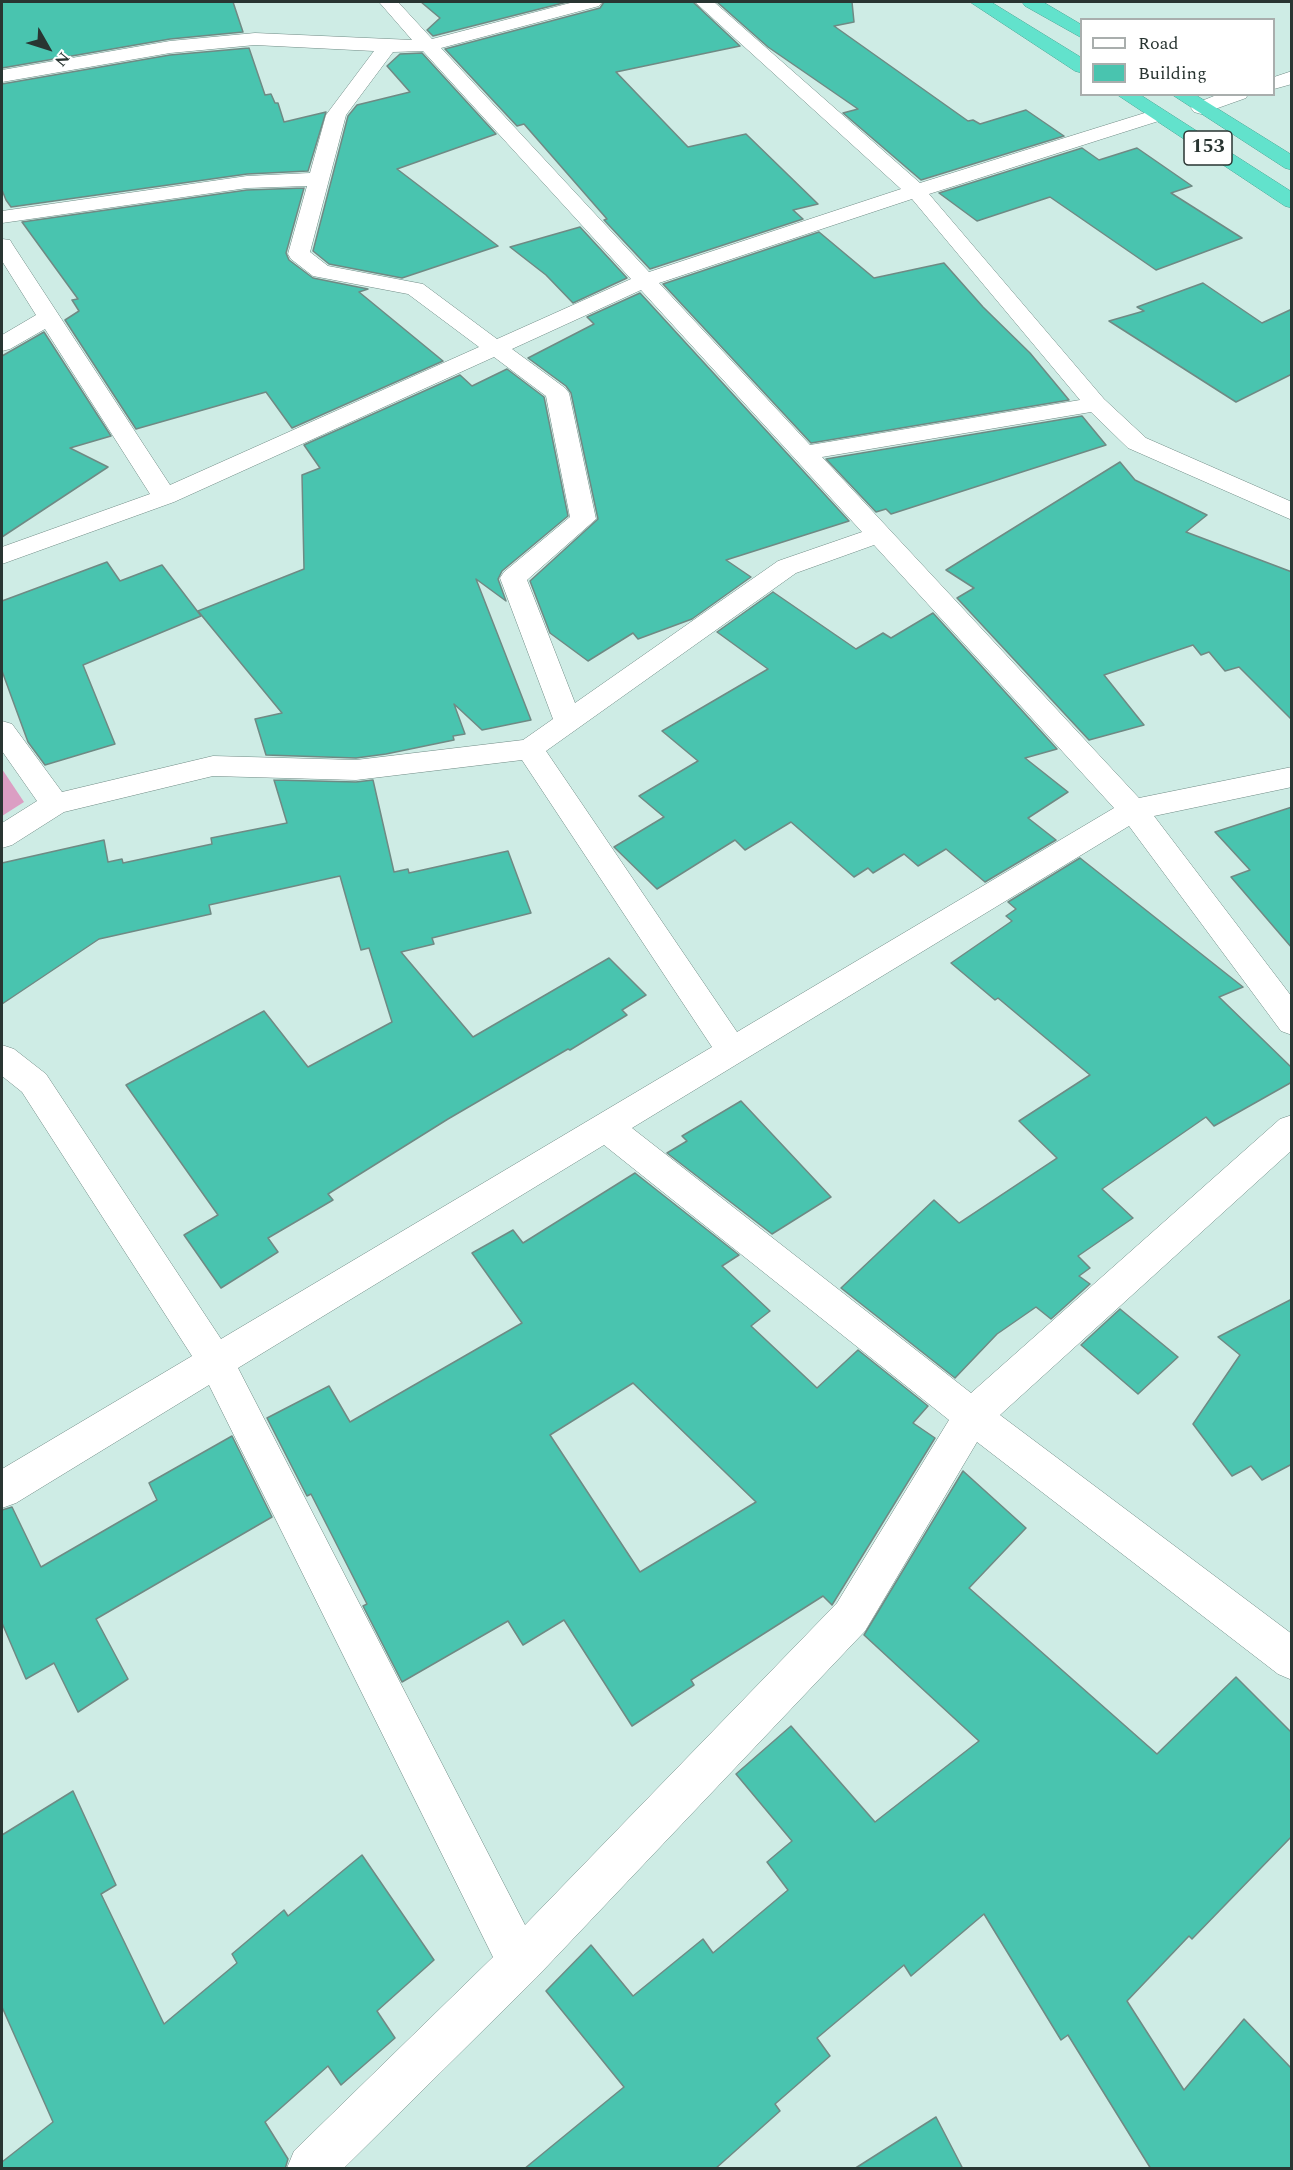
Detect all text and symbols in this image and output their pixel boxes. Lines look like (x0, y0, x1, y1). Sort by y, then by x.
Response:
north arrow (18, 18, 78, 78)
legend (1080, 18, 1275, 96)
text: Road (1138, 30, 1179, 57)
text: N (49, 47, 75, 72)
text: Building (1138, 60, 1207, 87)
road number: 153 (1184, 131, 1232, 165)

